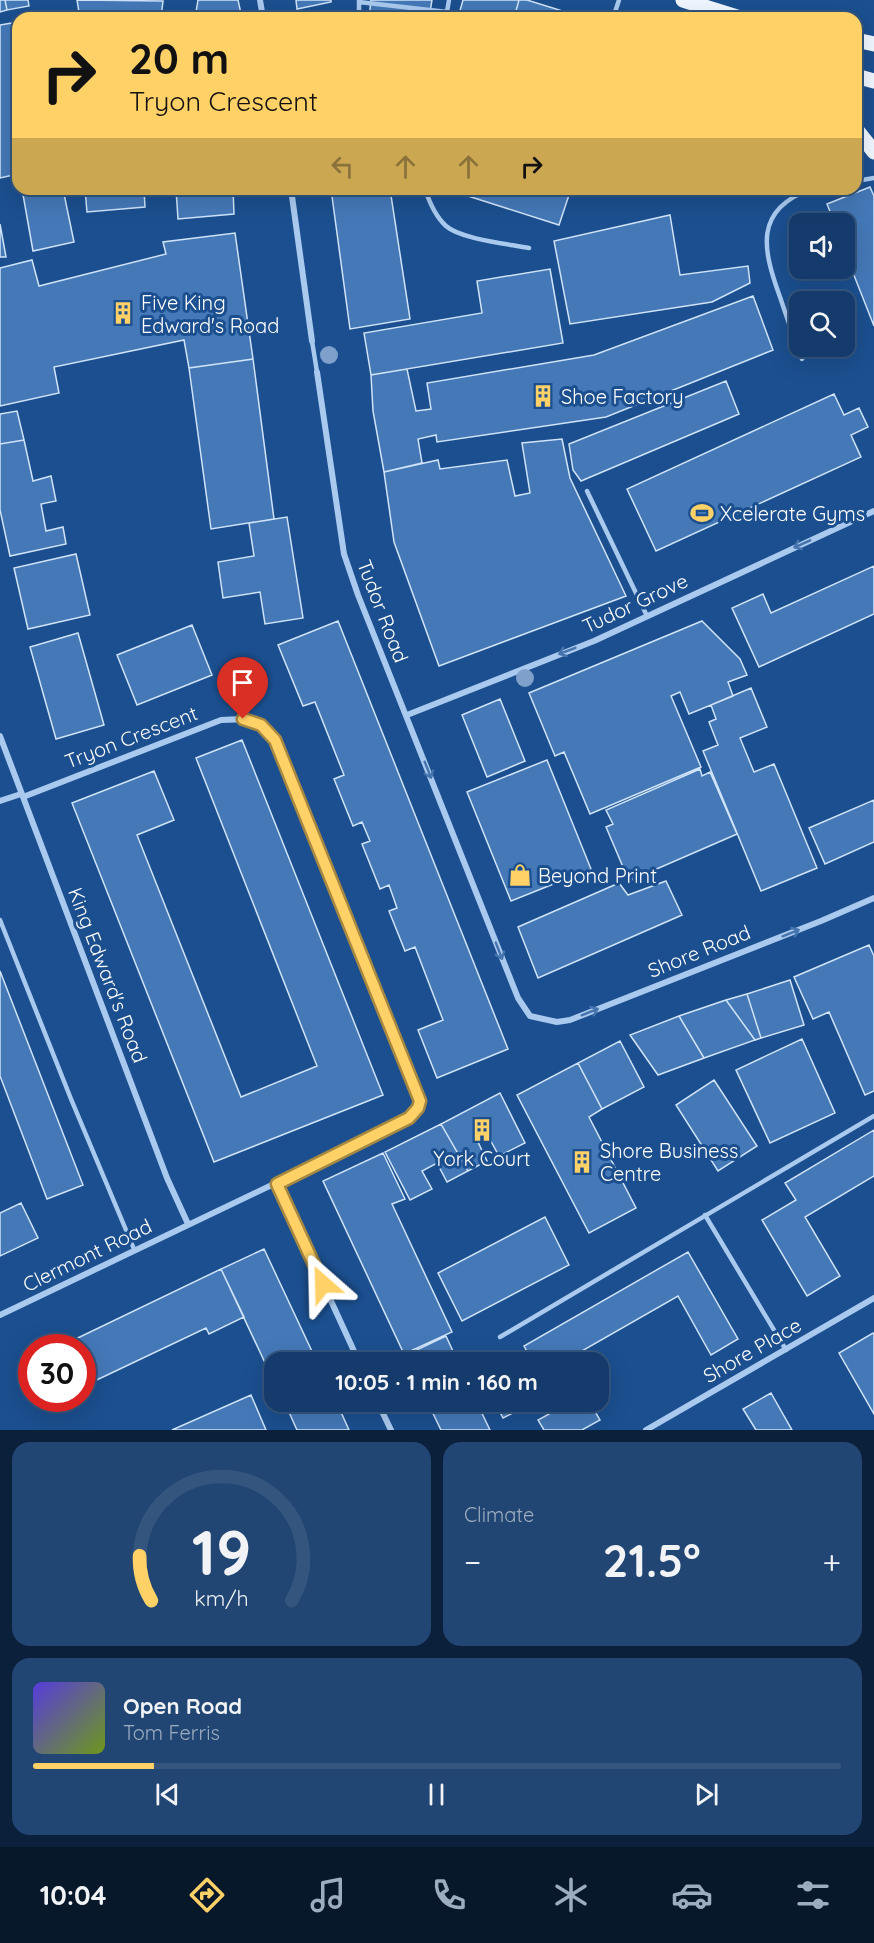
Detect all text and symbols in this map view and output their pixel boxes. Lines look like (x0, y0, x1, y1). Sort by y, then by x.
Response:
text: 20 m (129, 32, 229, 85)
icon: right (30, 36, 108, 114)
text: Tryon Crescent (129, 84, 318, 118)
icon: left (326, 150, 359, 183)
icon: ahead (389, 150, 422, 183)
icon: ahead (452, 150, 485, 183)
icon: right (515, 150, 548, 183)
map controls (789, 213, 855, 357)
button: sound (789, 213, 855, 279)
place label: Five King Edward's Road (141, 290, 279, 338)
button: search (789, 291, 855, 357)
building icon: Five King Edward's Road (110, 300, 136, 326)
building icon: Shoe Factory (530, 383, 556, 409)
place label: Shoe Factory (561, 384, 684, 409)
sports icon: Xcelerate Gyms (689, 500, 715, 526)
place label: Xcelerate Gyms (720, 501, 865, 526)
one-way arrow (793, 539, 811, 550)
street label: Tudor Road (352, 556, 414, 666)
street label: Tudor Grove (578, 568, 692, 638)
one-way arrow (558, 646, 577, 657)
pin (217, 657, 268, 719)
icon: arrive (226, 666, 259, 699)
street label: Tryon Crescent (61, 700, 201, 774)
one-way arrow (423, 760, 434, 779)
shop icon: Beyond Print (507, 862, 533, 888)
place label: Beyond Print (538, 863, 657, 888)
street label: King Edward's Road (63, 884, 153, 1066)
street label: Shore Road (644, 919, 754, 983)
one-way arrow (781, 927, 799, 938)
one-way arrow (495, 941, 506, 960)
one-way arrow (580, 1006, 599, 1017)
building icon: York Court (469, 1117, 495, 1143)
place label: Shore Business Centre (600, 1138, 738, 1186)
place label: York Court (433, 1146, 531, 1171)
building icon: Shore Business Centre (569, 1149, 595, 1175)
street label: Clermont Road (19, 1213, 155, 1297)
position arrow (291, 1252, 355, 1316)
street label: Shore Place (699, 1312, 805, 1388)
speed limit sign: 30 (18, 1334, 96, 1412)
text: 10:05 · 1 min · 160 m (335, 1368, 538, 1396)
text: Climate (464, 1502, 534, 1527)
text: 19 (192, 1513, 251, 1591)
text: 21.5° (603, 1532, 701, 1588)
text: − (464, 1541, 481, 1582)
text: + (822, 1541, 841, 1582)
text: km/h (194, 1585, 249, 1611)
text: Open Road (123, 1692, 242, 1720)
text: Tom Ferris (123, 1720, 220, 1745)
icon: previous (151, 1778, 184, 1811)
icon: pause (420, 1778, 453, 1811)
icon: next (690, 1778, 723, 1811)
icon: directions (186, 1874, 228, 1916)
icon: music (307, 1874, 349, 1916)
icon: phone (428, 1874, 470, 1916)
icon: climate (550, 1874, 592, 1916)
icon: car (671, 1874, 713, 1916)
icon: filters (792, 1874, 834, 1916)
text: 10:04 (40, 1878, 107, 1912)

